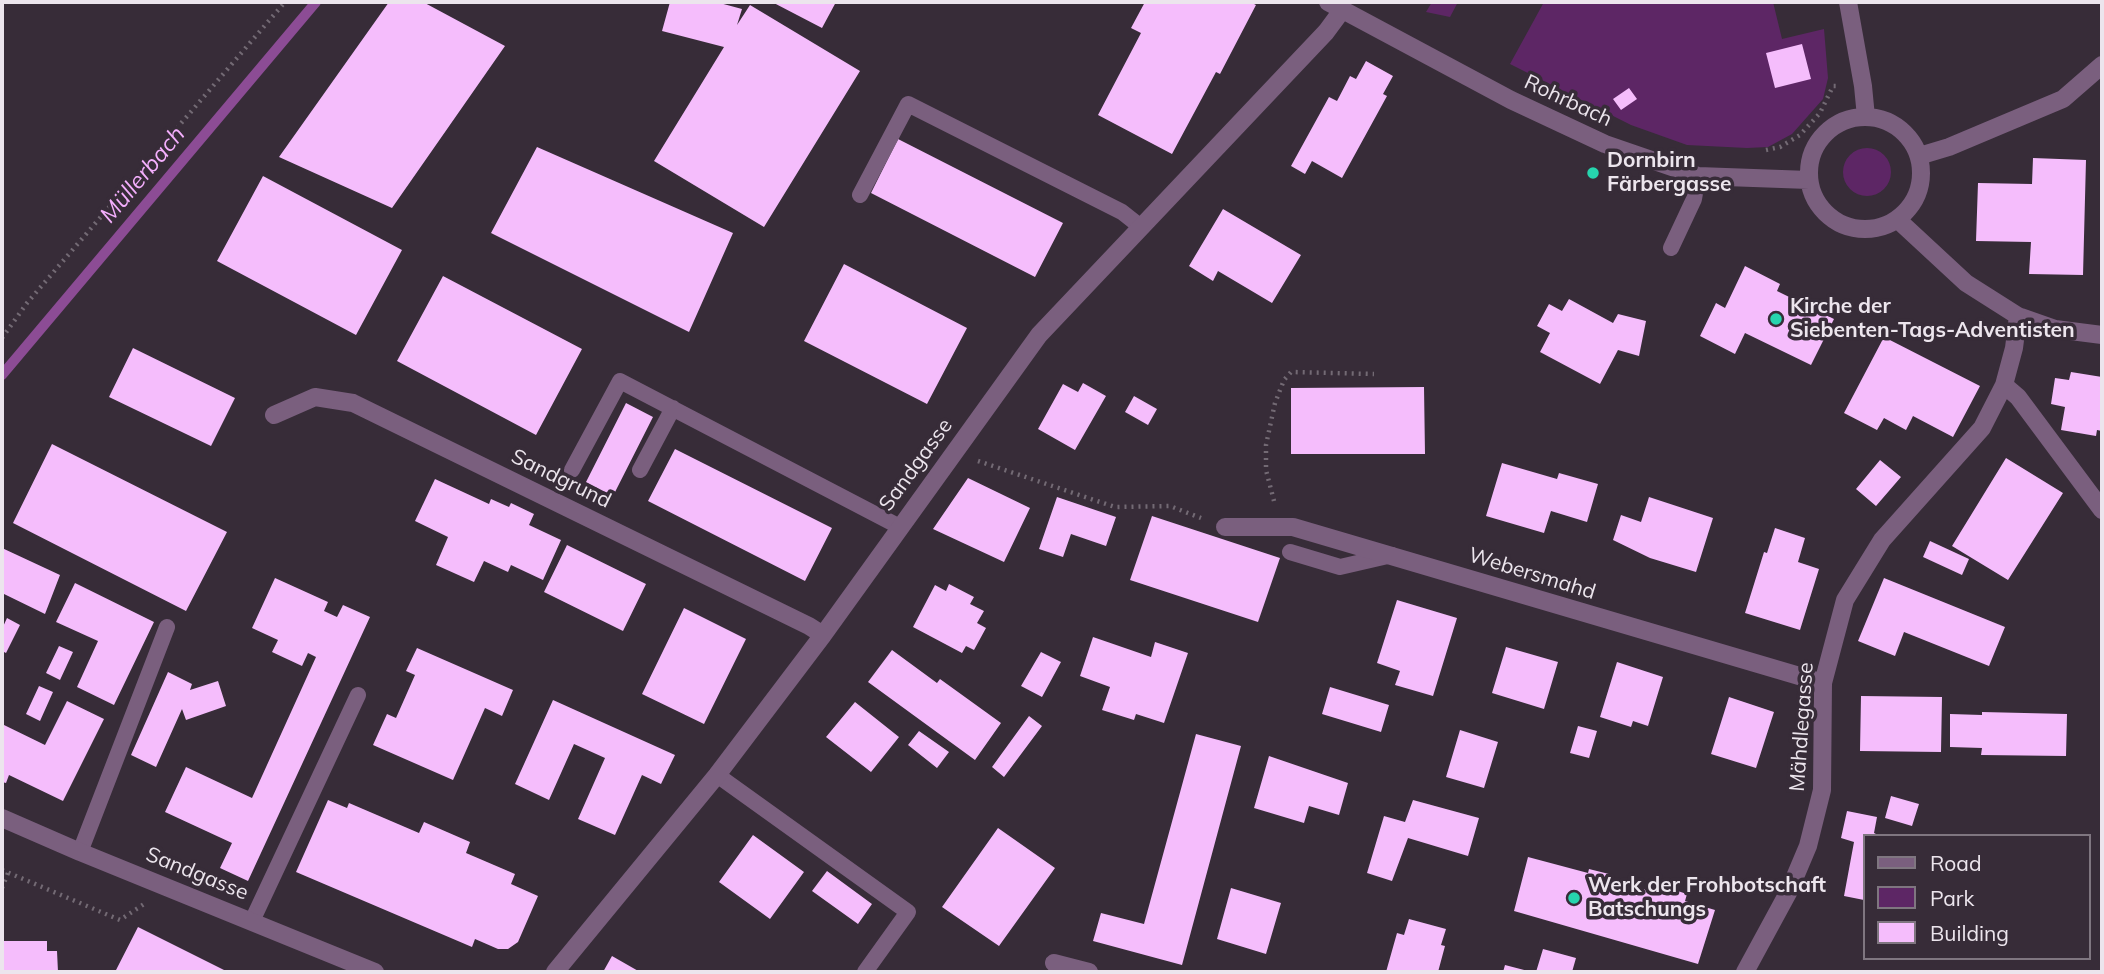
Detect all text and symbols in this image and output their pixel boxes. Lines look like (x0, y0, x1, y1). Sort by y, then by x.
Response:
street label: Rohrbach (1520, 70, 1616, 132)
water label: Müllerbach (95, 121, 191, 229)
place label: Dornbirn Färbergasse (1607, 148, 1732, 198)
marker: Dornbirn Färbergasse (1585, 165, 1601, 181)
place label: Kirche der Siebenten-Tags-Adventisten (1790, 294, 2075, 344)
marker: Kirche der Siebenten-Tags-Adventisten (1768, 311, 1784, 327)
street label: Sandgasse (874, 414, 958, 516)
street label: Sandgrund (507, 444, 615, 514)
street label: Webersmahd (1465, 543, 1599, 605)
street label: Mähdlegasse (1785, 662, 1819, 792)
legend (1862, 834, 2090, 960)
street label: Sandgasse (142, 842, 252, 906)
text: Road (1930, 850, 1981, 876)
place label: Werk der Frohbotschaft Batschungs (1588, 873, 1826, 923)
text: Park (1930, 885, 1974, 911)
marker: Werk der Frohbotschaft Batschungs (1566, 890, 1582, 906)
text: Building (1930, 920, 2009, 946)

